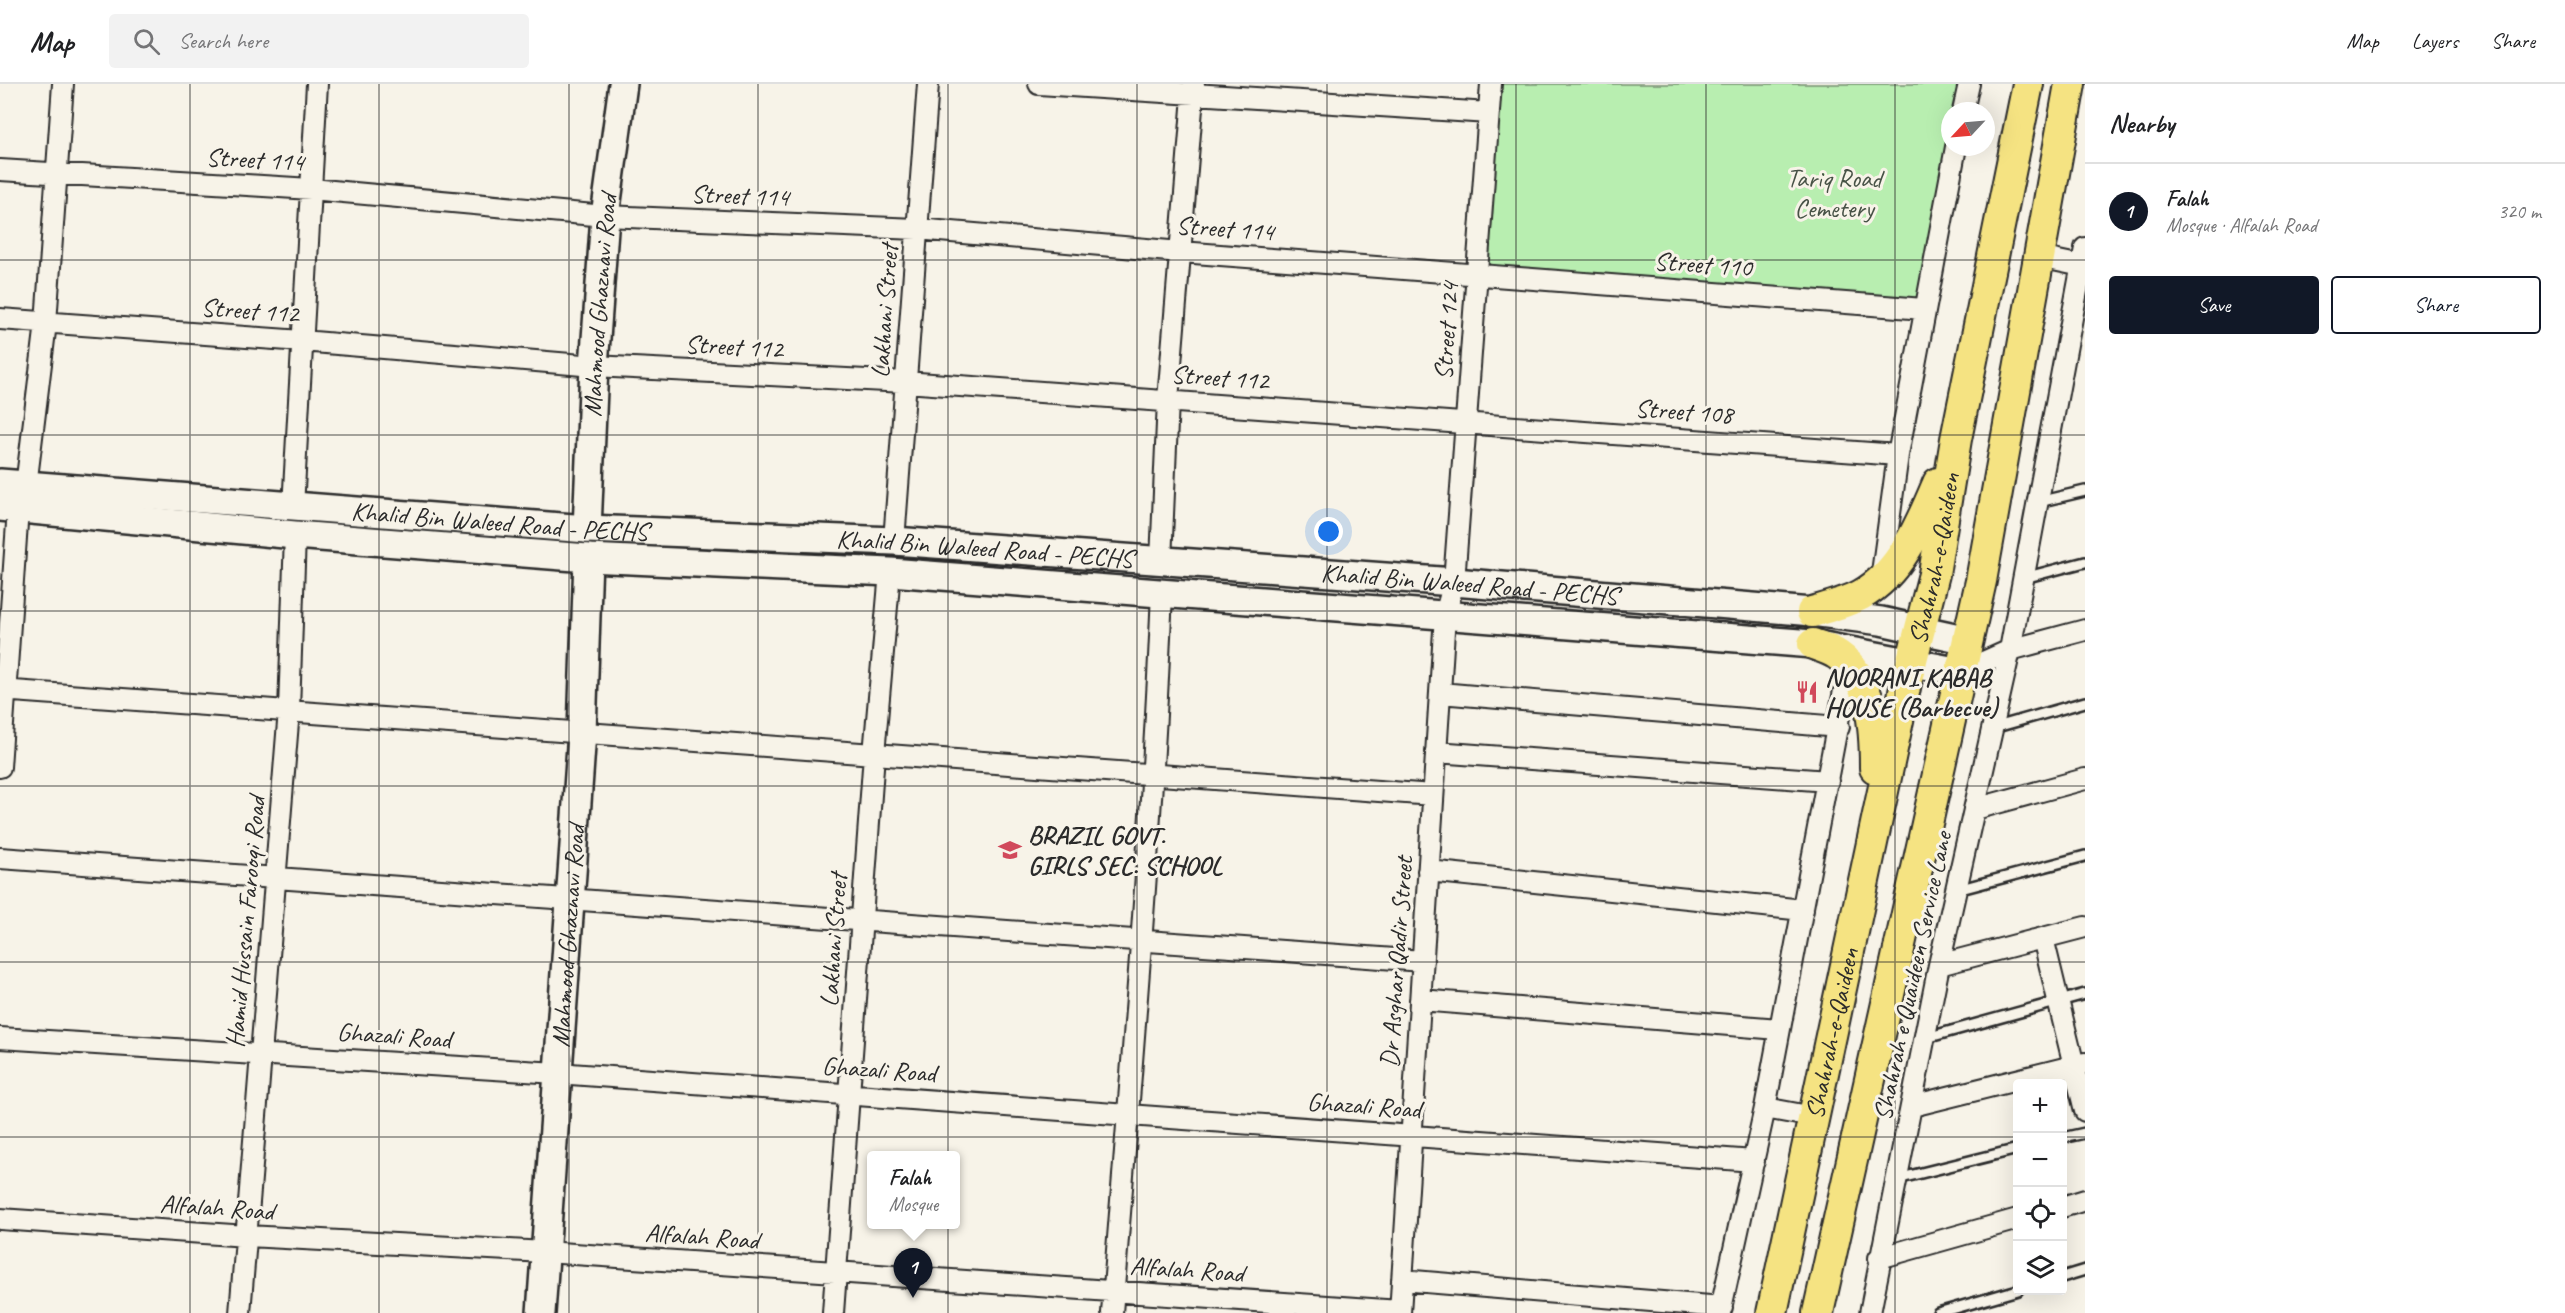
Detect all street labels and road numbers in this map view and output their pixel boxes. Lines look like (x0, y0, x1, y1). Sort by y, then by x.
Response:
street label: Street 114 (205, 140, 307, 179)
street label: Street 114 (690, 177, 792, 214)
street label: Mahmood Ghaznavi Road (576, 188, 625, 417)
street label: Street 114 (1175, 209, 1277, 249)
street label: Lakhani Street (863, 240, 906, 379)
street label: Street 110 (1653, 245, 1755, 285)
street label: Street 124 (1427, 279, 1467, 381)
street label: Street 112 (200, 291, 302, 331)
street label: Street 112 (684, 327, 786, 366)
street label: Street 112 (1170, 358, 1272, 398)
street label: Street 108 (1634, 392, 1736, 432)
street label: Shahrah-e-Qaideen (1901, 470, 1967, 648)
street label: Khalid Bin Waleed Road - PECHS (350, 495, 654, 549)
street label: Khalid Bin Waleed Road - PECHS (836, 523, 1139, 576)
street label: Khalid Bin Waleed Road - PECHS (1320, 556, 1624, 613)
street label: Hamid Hussain Farooqi Road (218, 791, 273, 1049)
street label: Mahmood Ghaznavi Road (544, 820, 593, 1048)
street label: Shahrah e Quaideen Service Lane (1866, 826, 1960, 1123)
street label: Dr Asghar Qadir Street (1373, 853, 1421, 1069)
street label: Lakhani Street (812, 869, 855, 1008)
street label: Shahrah-e-Qaideen (1798, 945, 1866, 1122)
street label: Ghazali Road (336, 1015, 456, 1056)
street label: Ghazali Road (821, 1049, 941, 1090)
street label: Ghazali Road (1306, 1085, 1426, 1126)
street label: Alfalah Road (159, 1187, 279, 1228)
street label: Alfalah Road (644, 1216, 764, 1257)
street label: Alfalah Road (1129, 1249, 1249, 1290)

